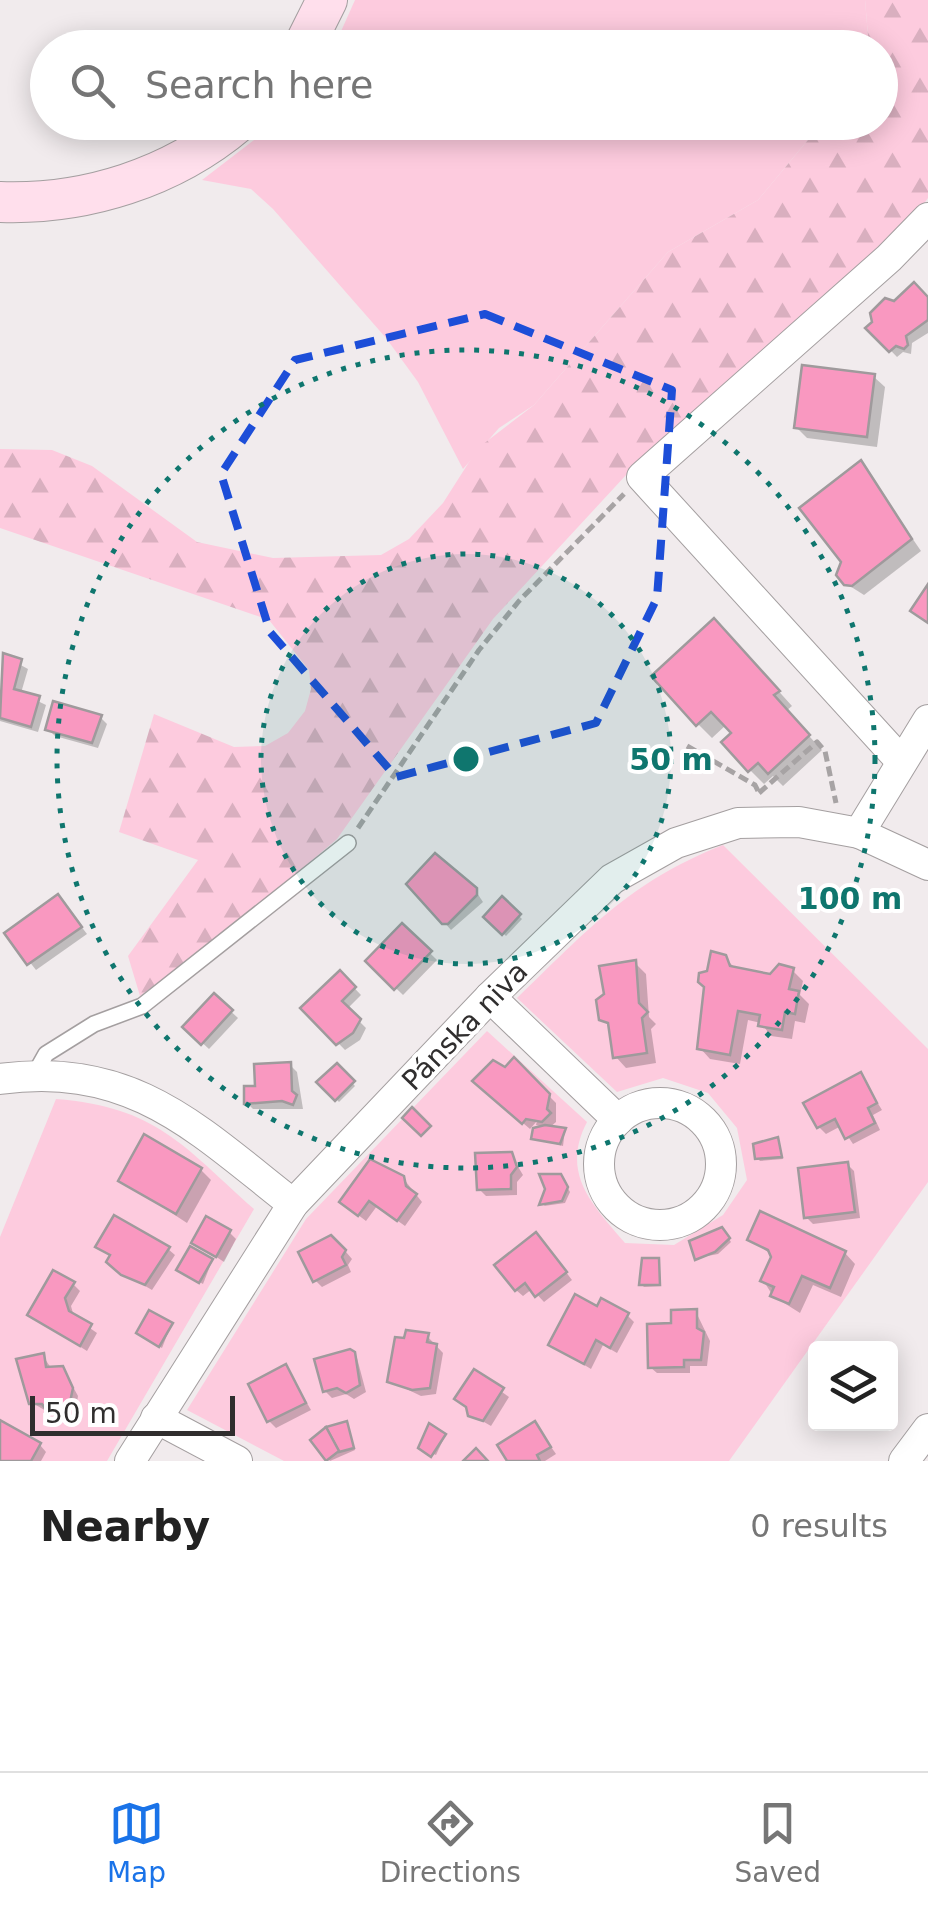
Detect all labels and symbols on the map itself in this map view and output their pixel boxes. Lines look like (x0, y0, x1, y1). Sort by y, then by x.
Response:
centre of rings (448, 741, 484, 777)
text: 50 m (629, 742, 713, 777)
text: 100 m (798, 881, 902, 916)
street label: Pánska niva (395, 955, 535, 1097)
scale bar (30, 1391, 235, 1436)

